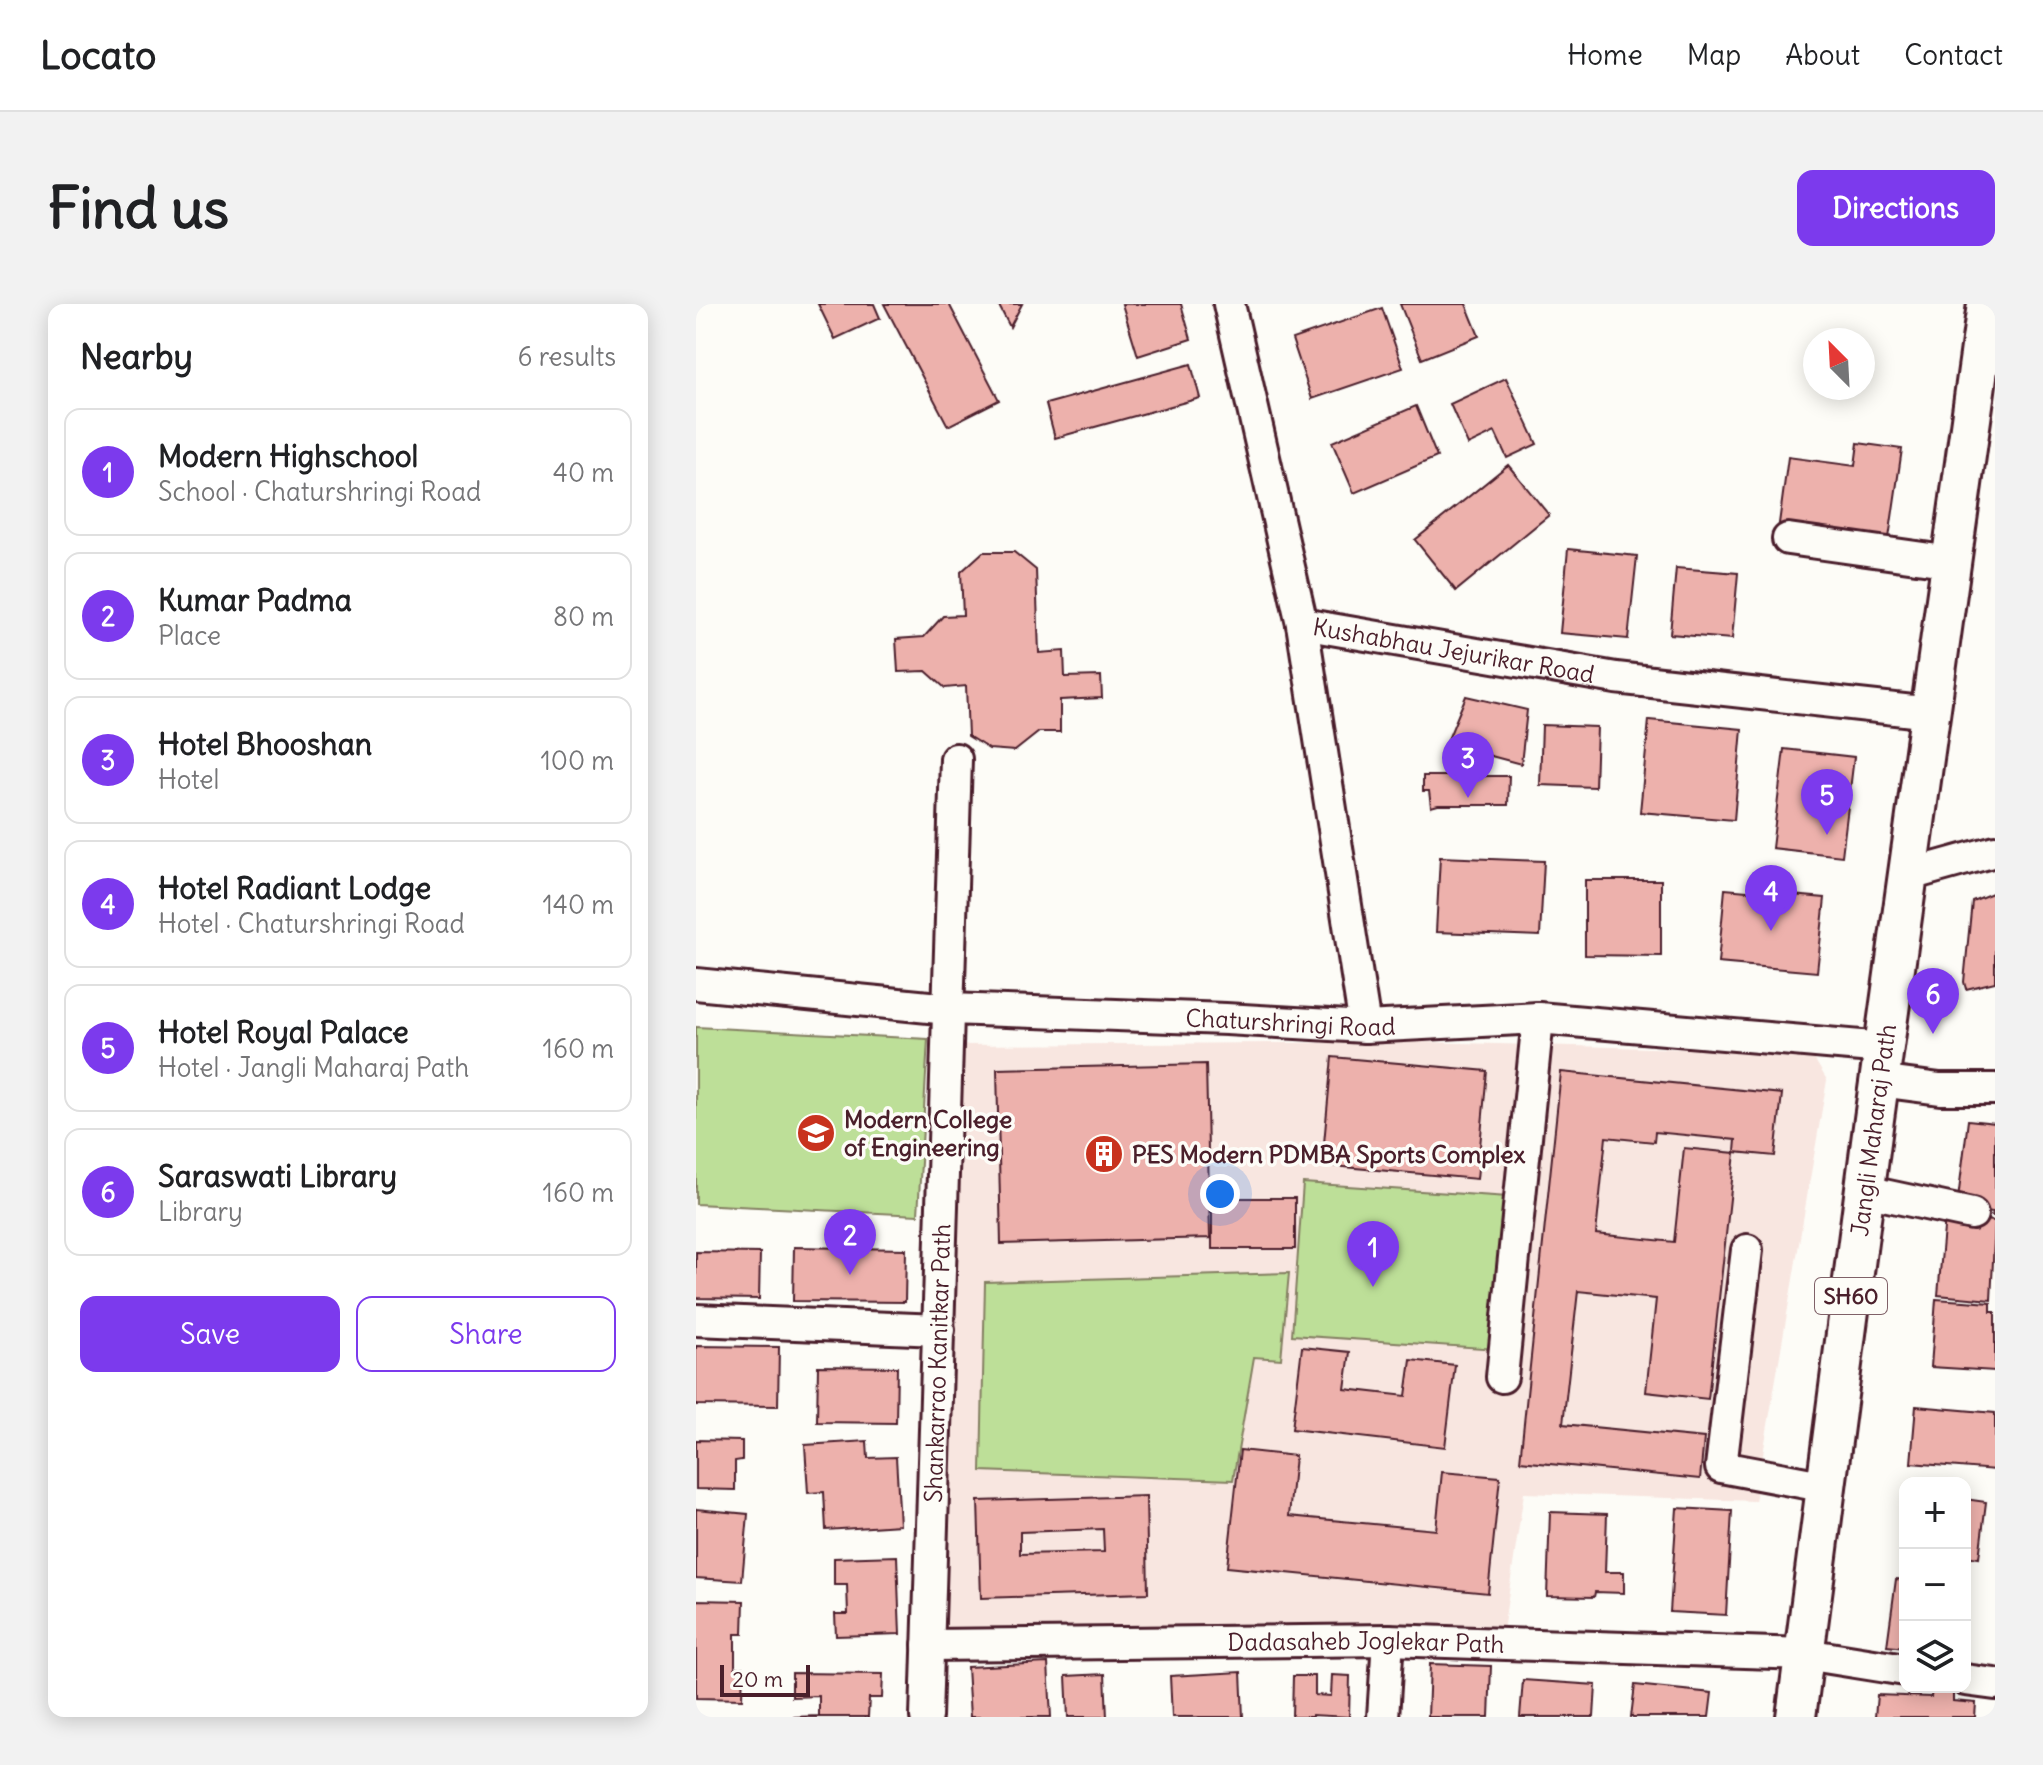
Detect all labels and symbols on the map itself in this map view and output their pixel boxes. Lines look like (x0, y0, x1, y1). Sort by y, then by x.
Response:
north arrow (1803, 328, 1875, 400)
street label: Kushabhau Jejurikar Road (1311, 611, 1597, 689)
pin: 3 (1442, 732, 1494, 798)
pin: 5 (1801, 769, 1853, 835)
pin: 4 (1745, 865, 1797, 931)
pin: 6 (1907, 968, 1959, 1034)
street label: Chaturshringi Road (1185, 1003, 1396, 1042)
street label: Jangli Maharaj Path (1844, 1022, 1902, 1238)
place label: Modern College of Engineering (844, 1104, 1012, 1162)
school or university icon: Modern College of Engineering (795, 1112, 837, 1154)
building icon: PES Modern PDMBA Sports Complex (1083, 1133, 1125, 1175)
place label: PES Modern PDMBA Sports Complex (1132, 1139, 1525, 1169)
your location (1200, 1174, 1240, 1214)
pin: 2 (824, 1209, 876, 1275)
pin: 1 (1347, 1221, 1399, 1287)
street label: Shankarrao Kanitkar Path (918, 1223, 956, 1503)
road number: SH60 (1815, 1278, 1887, 1314)
street label: Dadasaheb Joglekar Path (1227, 1625, 1505, 1659)
scale bar (720, 1661, 810, 1697)

